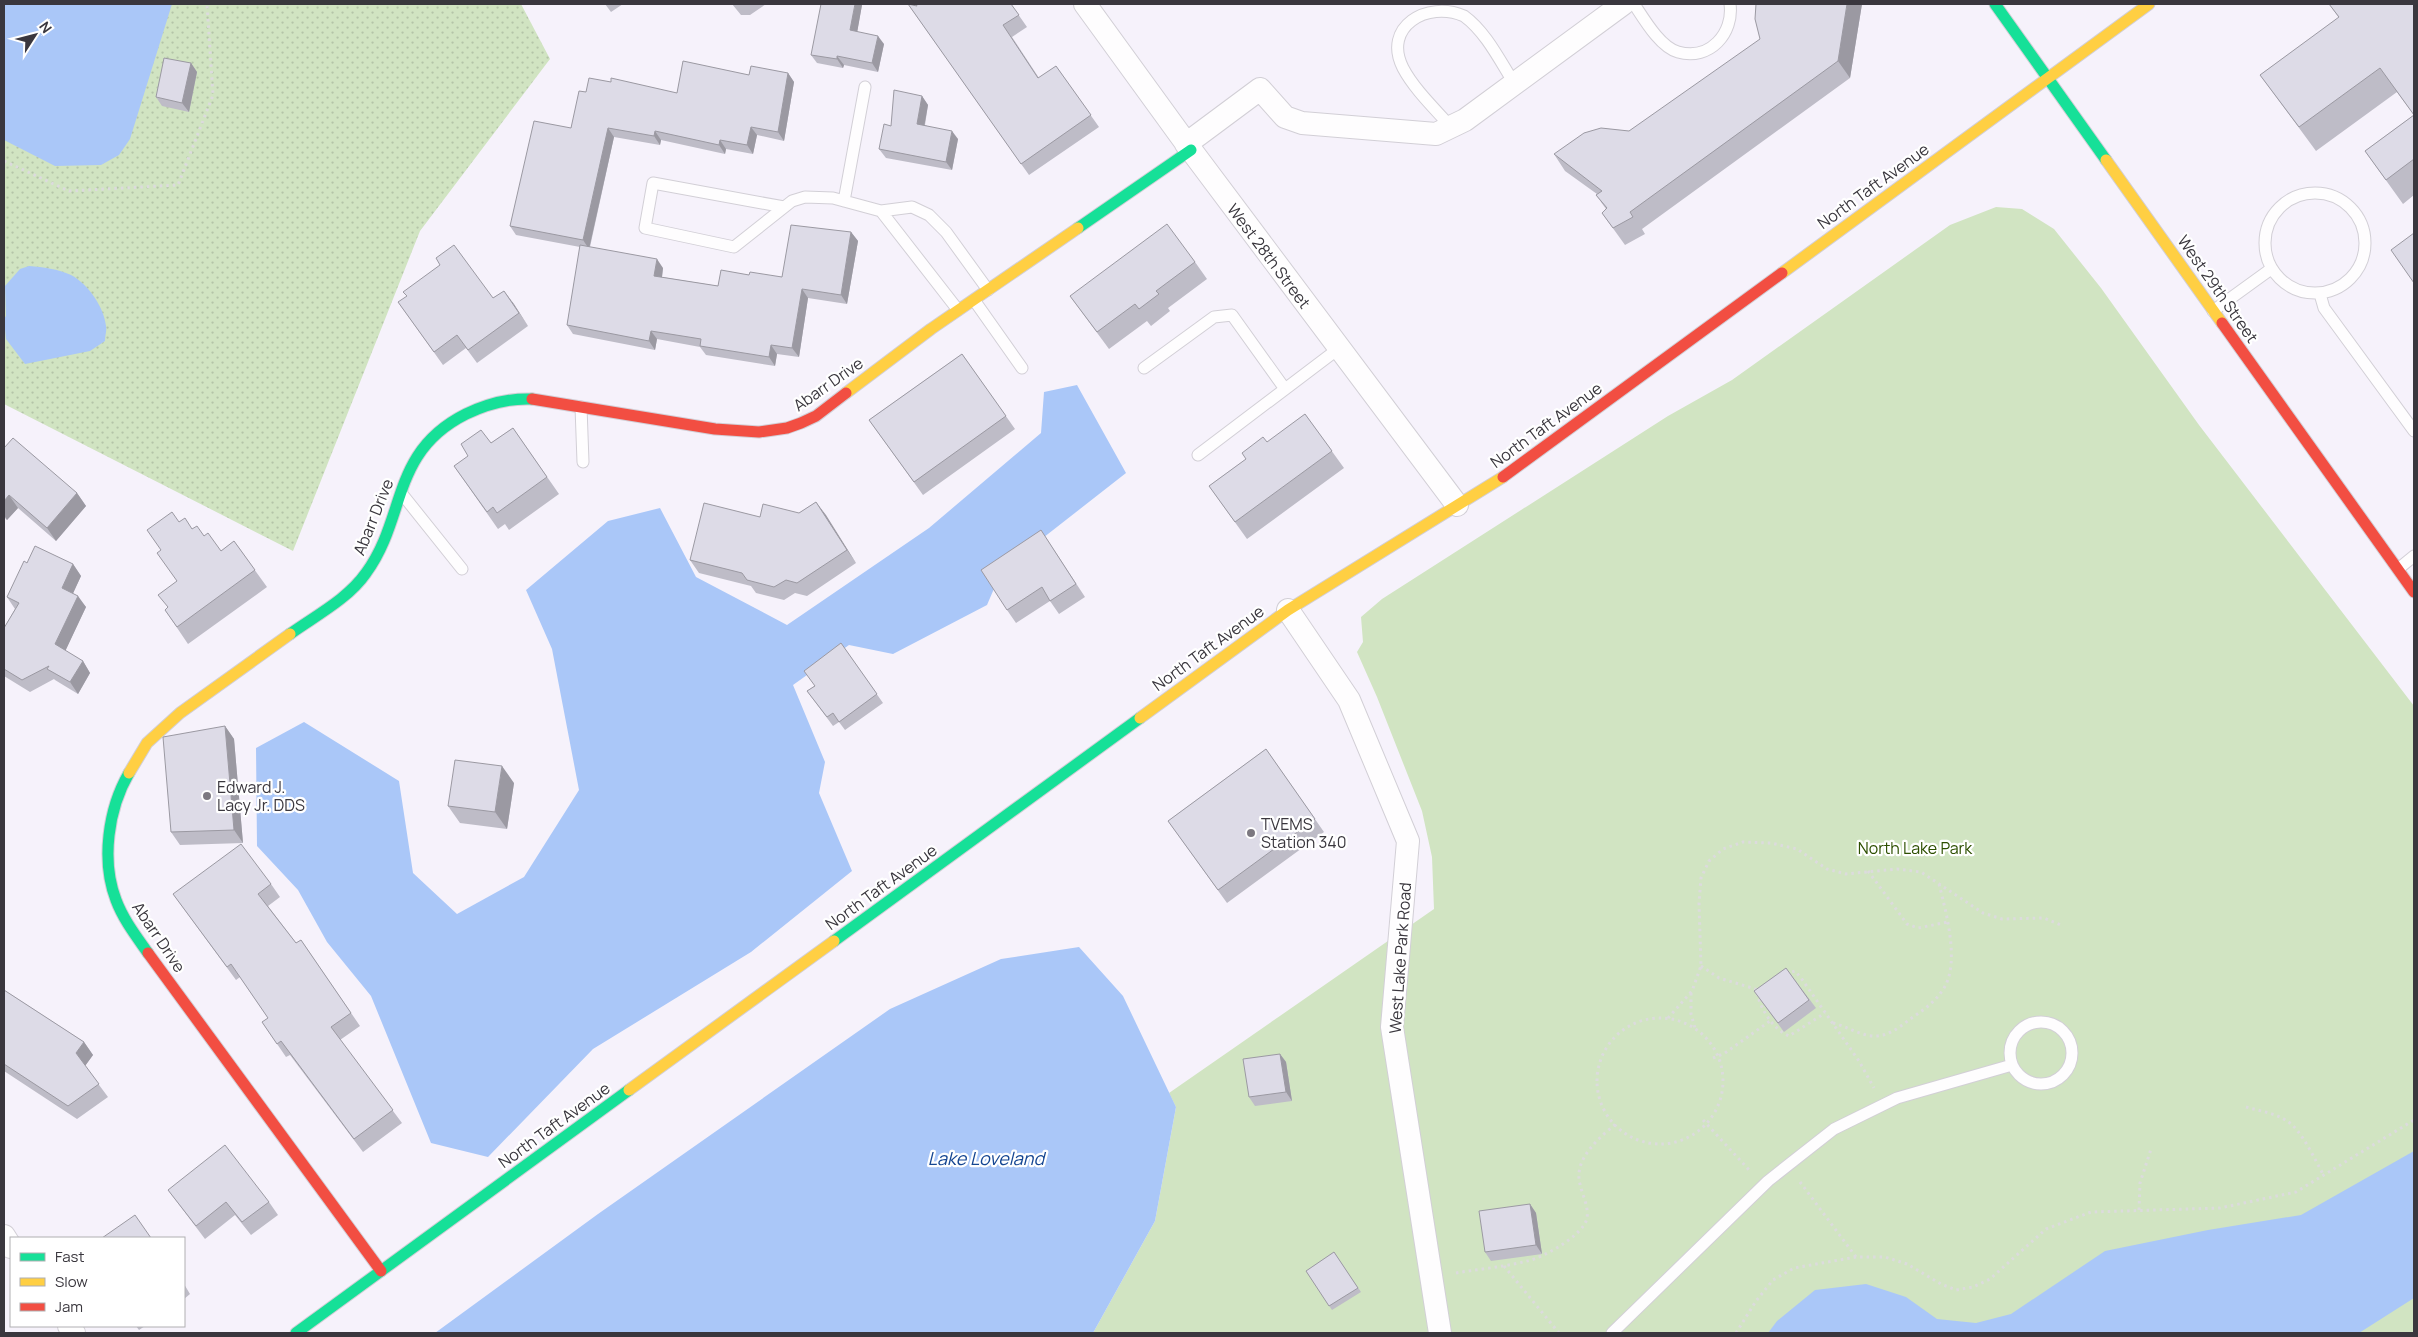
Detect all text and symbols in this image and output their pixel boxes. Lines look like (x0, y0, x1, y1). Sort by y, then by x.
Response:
north arrow (10, 10, 60, 60)
text: N (35, 17, 57, 37)
street label: North Taft Avenue (1813, 138, 1933, 234)
street label: West 28th Street (1222, 199, 1316, 313)
street label: West 29th Street (2173, 231, 2263, 347)
street label: Abarr Drive (789, 352, 867, 416)
street label: North Taft Avenue (1486, 377, 1606, 473)
street label: Abarr Drive (348, 475, 398, 559)
street label: North Taft Avenue (1148, 600, 1268, 696)
place label: Edward J. Lacy Jr. DDS (217, 776, 305, 816)
marker: Edward J. Lacy Jr. DDS (201, 790, 213, 802)
place label: TVEMS Station 340 (1261, 813, 1347, 853)
marker: TVEMS Station 340 (1245, 827, 1257, 839)
park label: North Lake Park (1858, 837, 1973, 859)
street label: North Taft Avenue (821, 839, 941, 935)
street label: West Lake Park Road (1384, 882, 1416, 1034)
street label: Abarr Drive (127, 897, 191, 977)
street label: North Taft Avenue (494, 1077, 614, 1173)
water label: Lake Loveland (928, 1146, 1047, 1170)
legend (10, 1237, 185, 1327)
text: Fast (55, 1246, 84, 1267)
text: Slow (55, 1271, 88, 1292)
text: Jam (55, 1296, 83, 1317)

